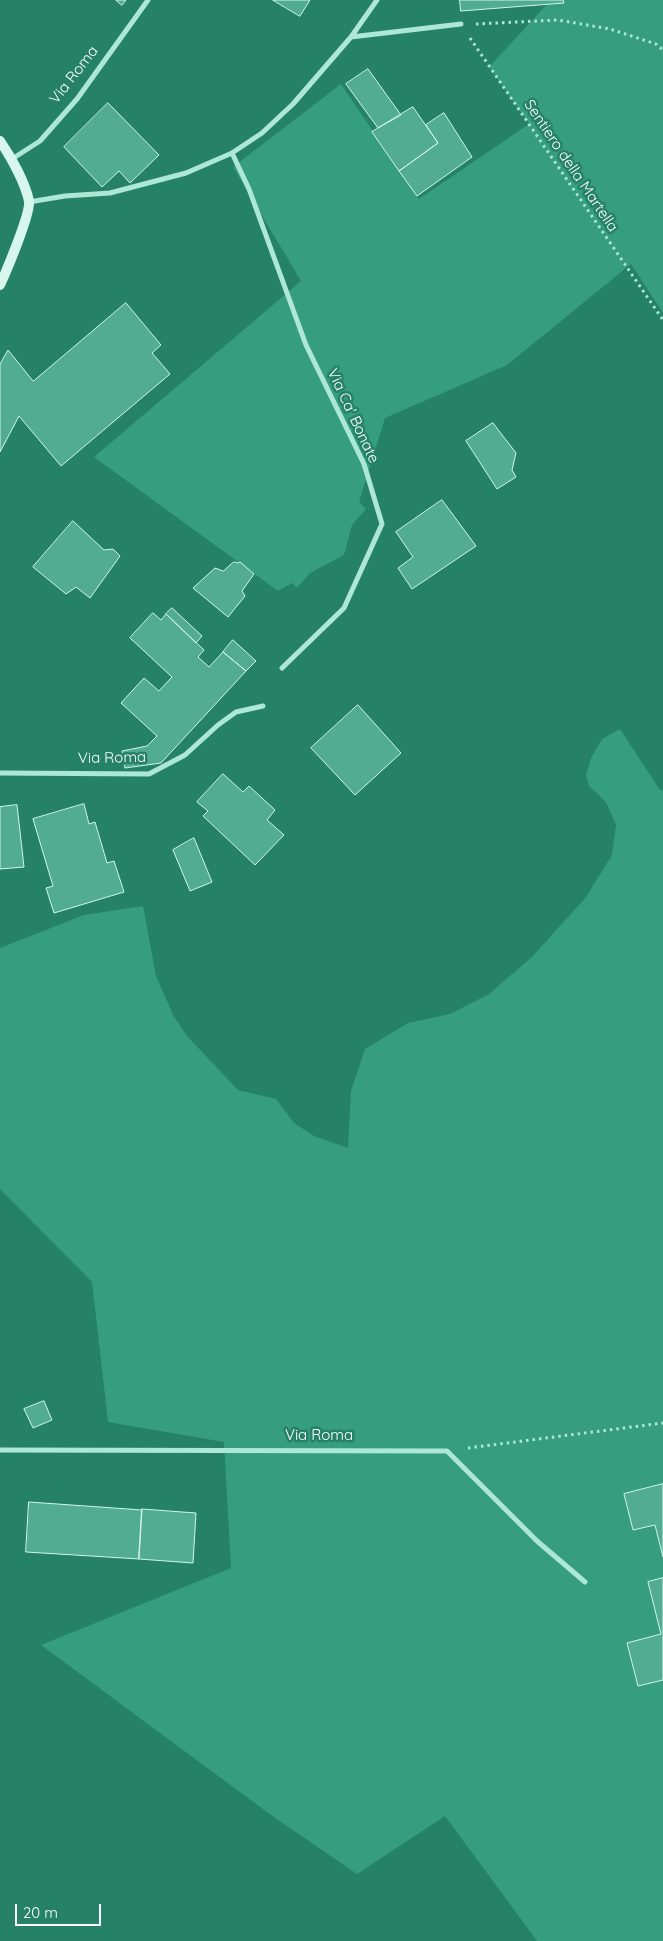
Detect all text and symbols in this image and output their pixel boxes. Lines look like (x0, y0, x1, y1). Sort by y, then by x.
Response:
street label: Via Roma (46, 43, 102, 107)
street label: Sentiero della Martella (520, 97, 622, 235)
street label: Via Ca' Bonate (323, 366, 383, 466)
street label: Via Roma (78, 748, 146, 768)
street label: Via Roma (285, 1426, 353, 1444)
scale bar (18, 1894, 104, 1926)
text: 20 m (23, 1903, 58, 1922)

